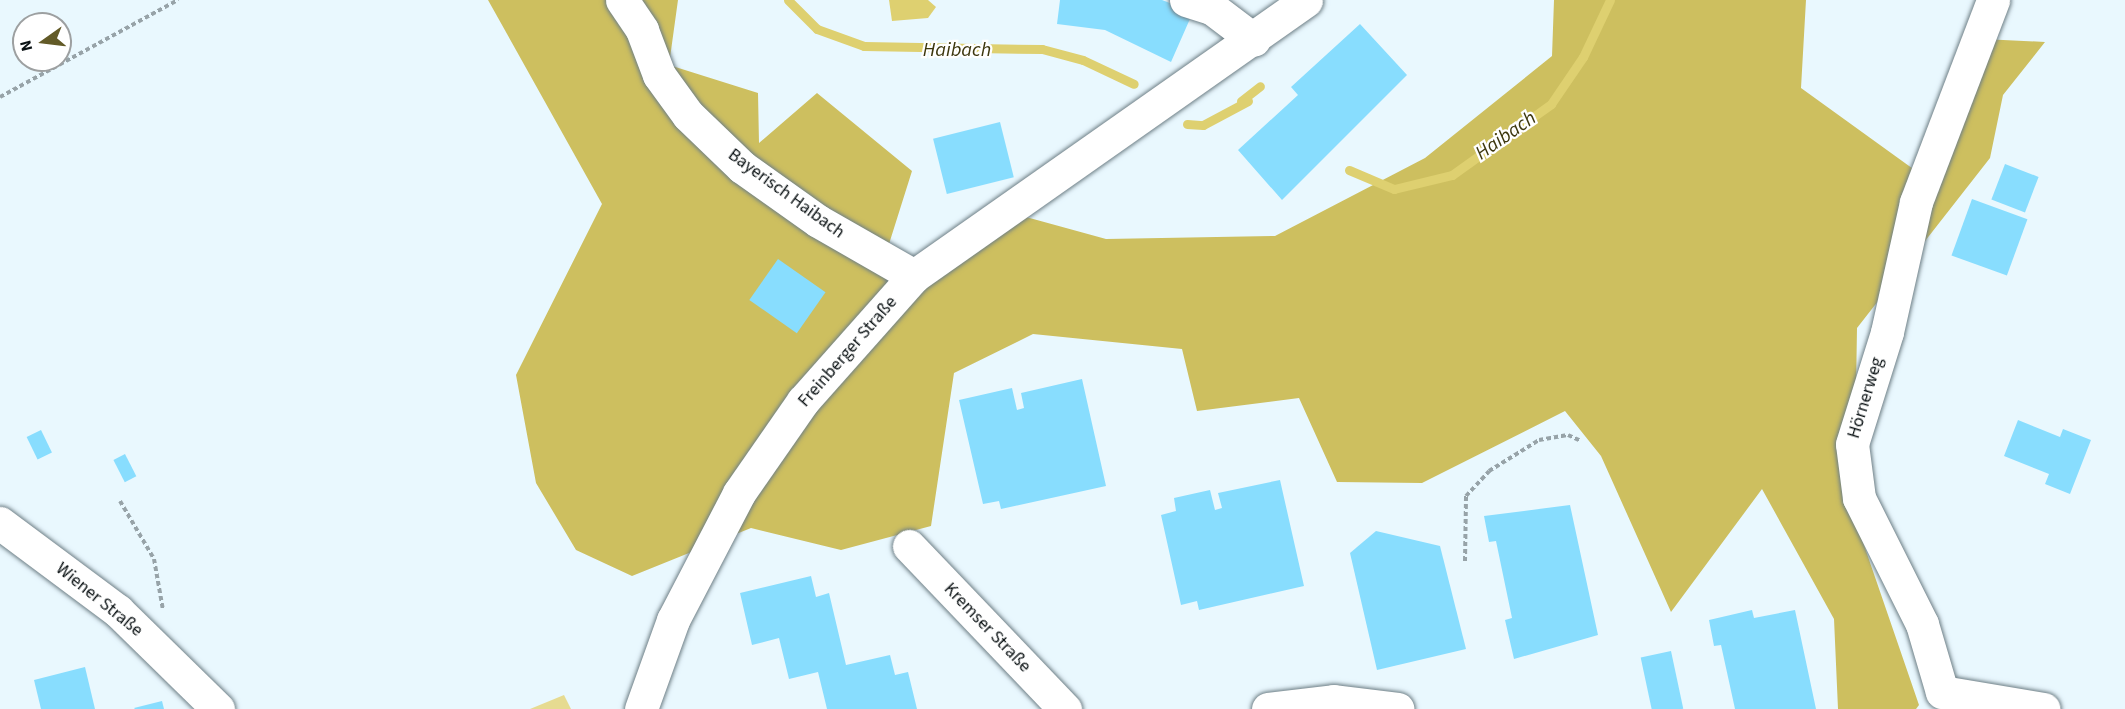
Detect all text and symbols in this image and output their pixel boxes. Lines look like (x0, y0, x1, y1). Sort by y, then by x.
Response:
north arrow (12, 12, 72, 72)
text: N (15, 38, 38, 54)
water label: Haibach (923, 38, 991, 62)
water label: Haibach (1471, 107, 1541, 165)
street label: Bayerisch Haibach (724, 144, 848, 244)
street label: Freinberger Straße (794, 292, 902, 412)
street label: Hörnerweg (1843, 355, 1889, 441)
street label: Wiener Straße (51, 558, 147, 642)
street label: Kremser Straße (939, 579, 1035, 677)

